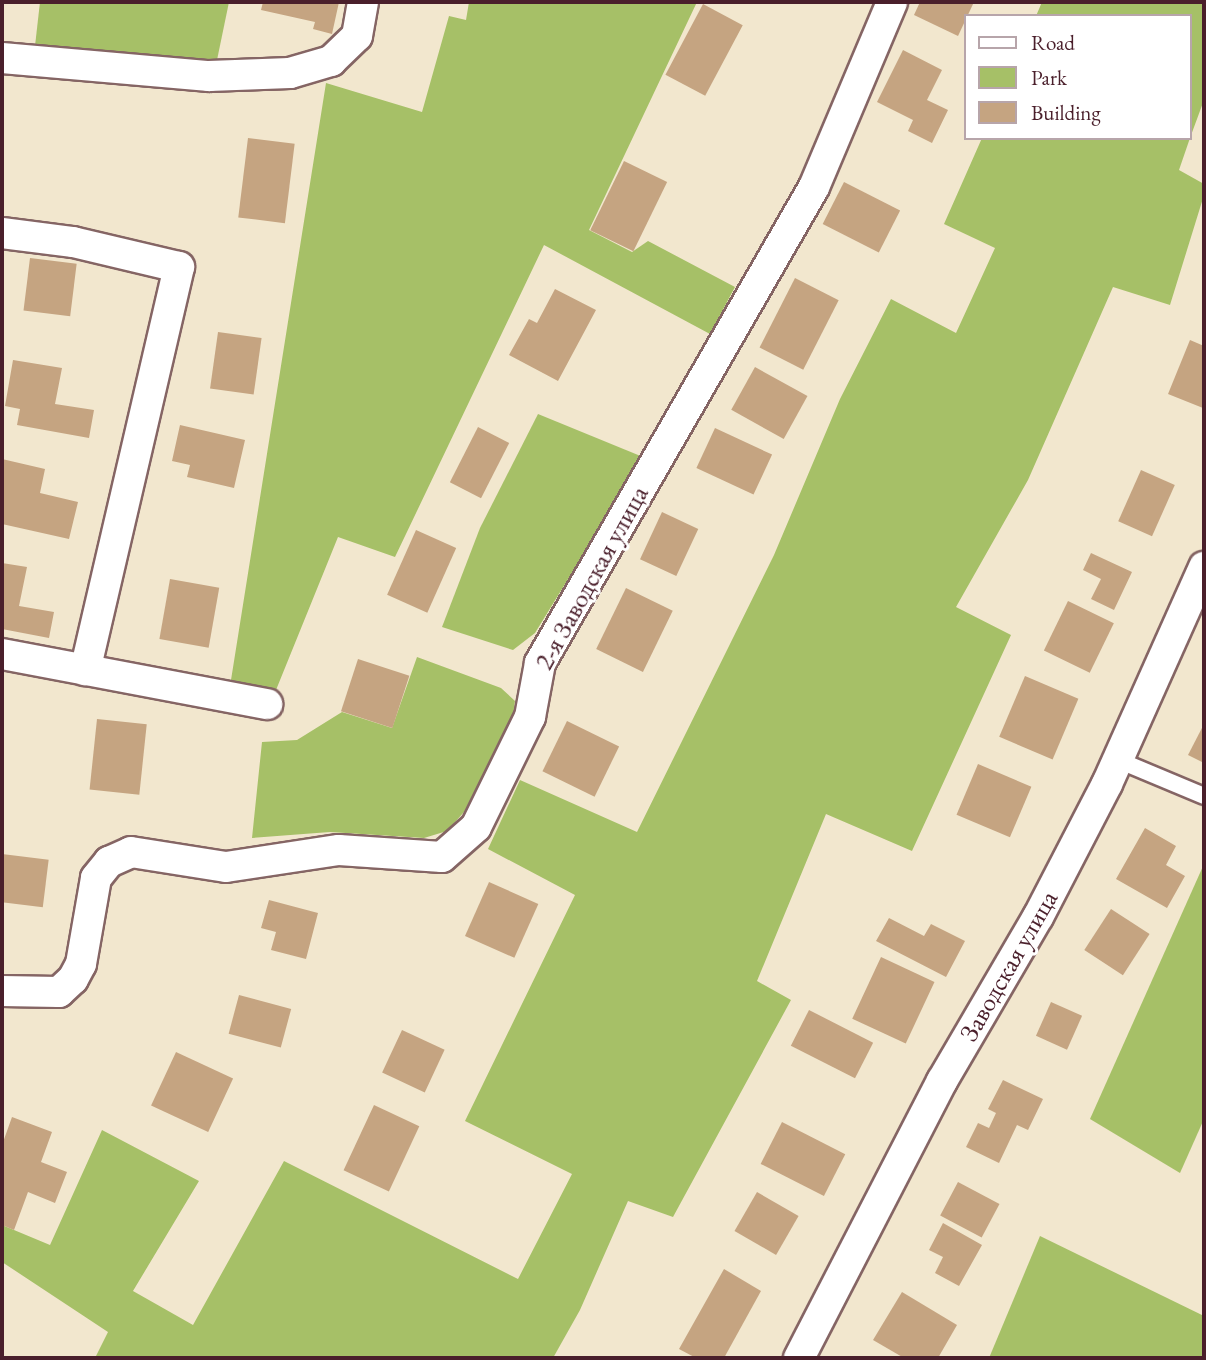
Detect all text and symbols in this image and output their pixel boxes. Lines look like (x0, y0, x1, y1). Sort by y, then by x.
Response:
legend (964, 14, 1192, 140)
text: Road (1031, 29, 1075, 56)
text: Park (1031, 64, 1067, 91)
text: Building (1031, 99, 1101, 126)
street label: 2-я Заводская улица (529, 481, 655, 675)
street label: Заводская улица (953, 885, 1065, 1047)

